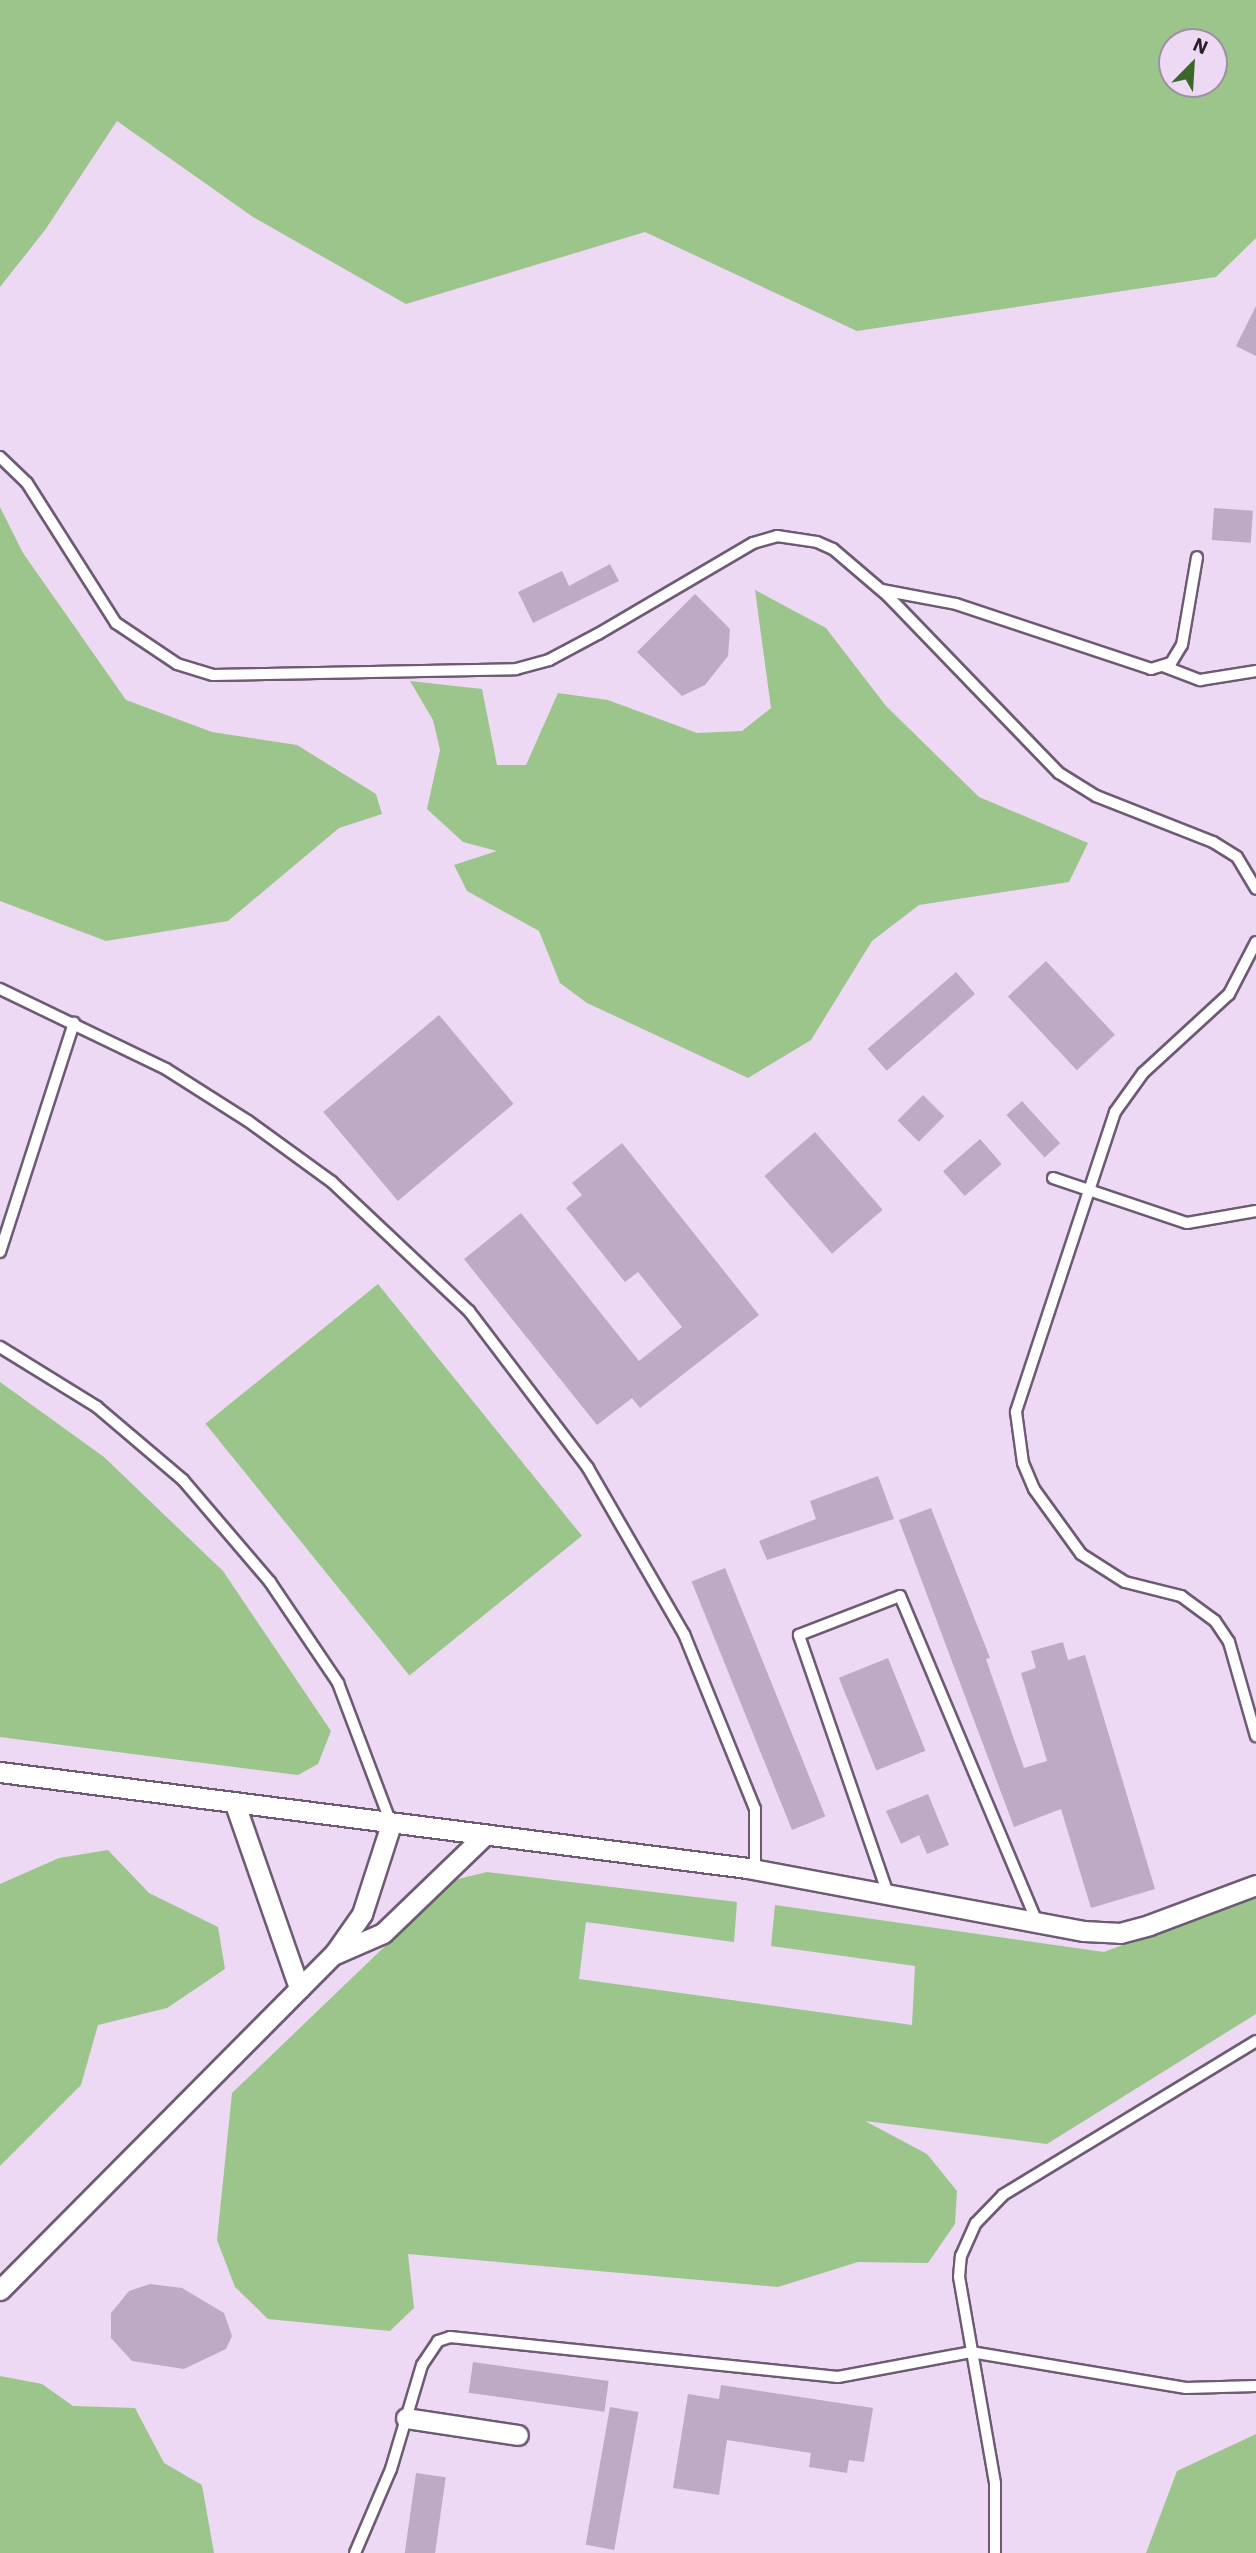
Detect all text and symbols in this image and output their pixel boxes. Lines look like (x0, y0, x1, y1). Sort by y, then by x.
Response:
north arrow (1158, 28, 1228, 98)
text: N (1190, 32, 1212, 59)

